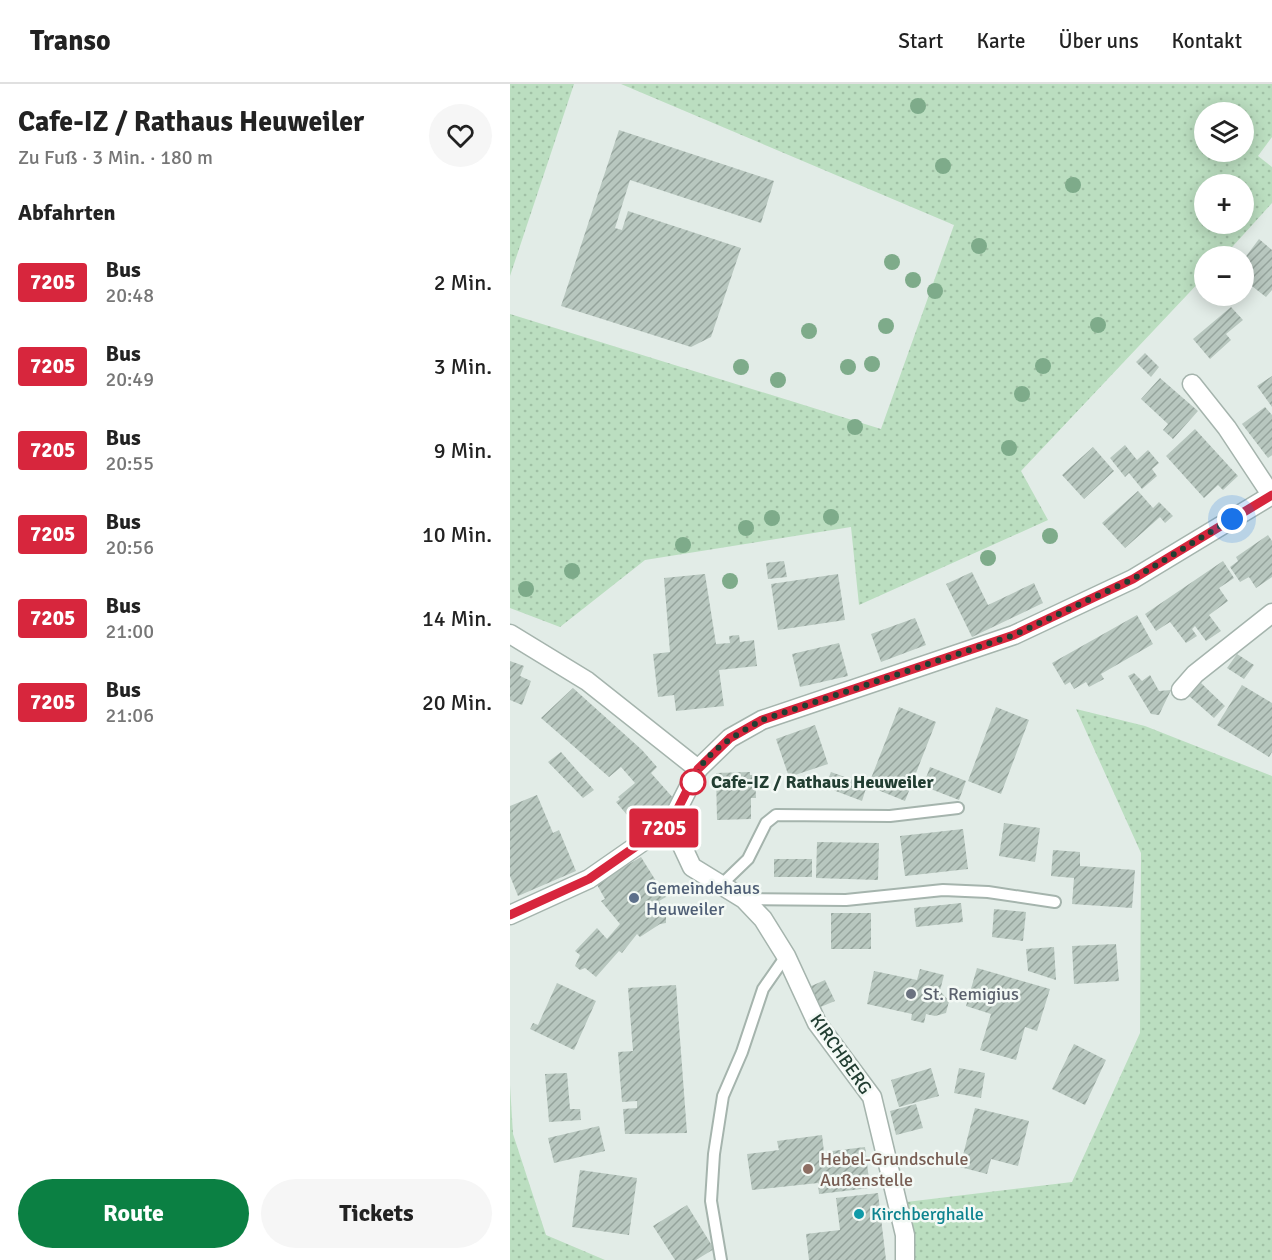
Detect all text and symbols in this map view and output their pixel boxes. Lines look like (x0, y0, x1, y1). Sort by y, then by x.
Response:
text: Transo (30, 24, 111, 58)
text: Start (898, 28, 943, 54)
text: Karte (976, 28, 1025, 54)
text: Über uns (1058, 28, 1139, 54)
text: Kontakt (1172, 28, 1242, 54)
map controls (1194, 102, 1254, 306)
button: layers (1194, 102, 1254, 162)
button: heart (429, 104, 492, 167)
text: Cafe-IZ / Rathaus Heuweiler (18, 105, 364, 139)
text: Zu Fuß · 3 Min. · 180 m (18, 145, 213, 170)
button: + (1194, 174, 1254, 234)
text: Abfahrten (18, 199, 116, 226)
button: − (1194, 246, 1254, 306)
text: Bus (105, 256, 141, 283)
text: 7205 (30, 269, 75, 295)
text: 2 Min. (434, 269, 492, 296)
text: 20:48 (105, 283, 154, 308)
text: Bus (105, 340, 141, 367)
text: 7205 (30, 353, 75, 379)
text: 3 Min. (434, 353, 492, 380)
text: 20:49 (105, 367, 154, 392)
text: Bus (105, 424, 141, 451)
text: 7205 (30, 437, 75, 463)
text: 9 Min. (434, 437, 492, 464)
text: 20:55 (105, 451, 154, 476)
your location (1217, 504, 1247, 534)
text: Bus (105, 508, 141, 535)
text: 7205 (30, 521, 75, 547)
text: 10 Min. (422, 521, 492, 548)
text: 20:56 (105, 535, 154, 560)
text: Bus (105, 592, 141, 619)
text: 7205 (30, 605, 75, 631)
text: 14 Min. (422, 605, 492, 632)
text: 21:00 (105, 619, 154, 644)
text: Bus (105, 676, 141, 703)
text: 7205 (30, 689, 75, 715)
text: 20 Min. (422, 689, 492, 716)
text: 21:06 (105, 703, 154, 728)
marker: Cafe-IZ / Rathaus Heuweiler (680, 769, 706, 795)
place label: Cafe-IZ / Rathaus Heuweiler (711, 771, 934, 793)
line badge: 7205 (622, 808, 706, 848)
text: 7205 (641, 815, 687, 841)
place label: Gemeindehaus Heuweiler (646, 877, 760, 920)
marker: Gemeindehaus Heuweiler (627, 891, 641, 905)
place label: St. Remigius (923, 983, 1019, 1005)
marker: St. Remigius (904, 987, 918, 1001)
street label: KIRCHBERG (805, 1010, 877, 1098)
place label: Hebel-Grundschule Außenstelle (820, 1148, 969, 1191)
marker: Hebel-Grundschule Außenstelle (801, 1162, 815, 1176)
button: Route (18, 1179, 249, 1248)
button: Tickets (261, 1179, 492, 1248)
place label: Kirchberghalle (871, 1203, 984, 1225)
marker: Kirchberghalle (852, 1207, 866, 1221)

